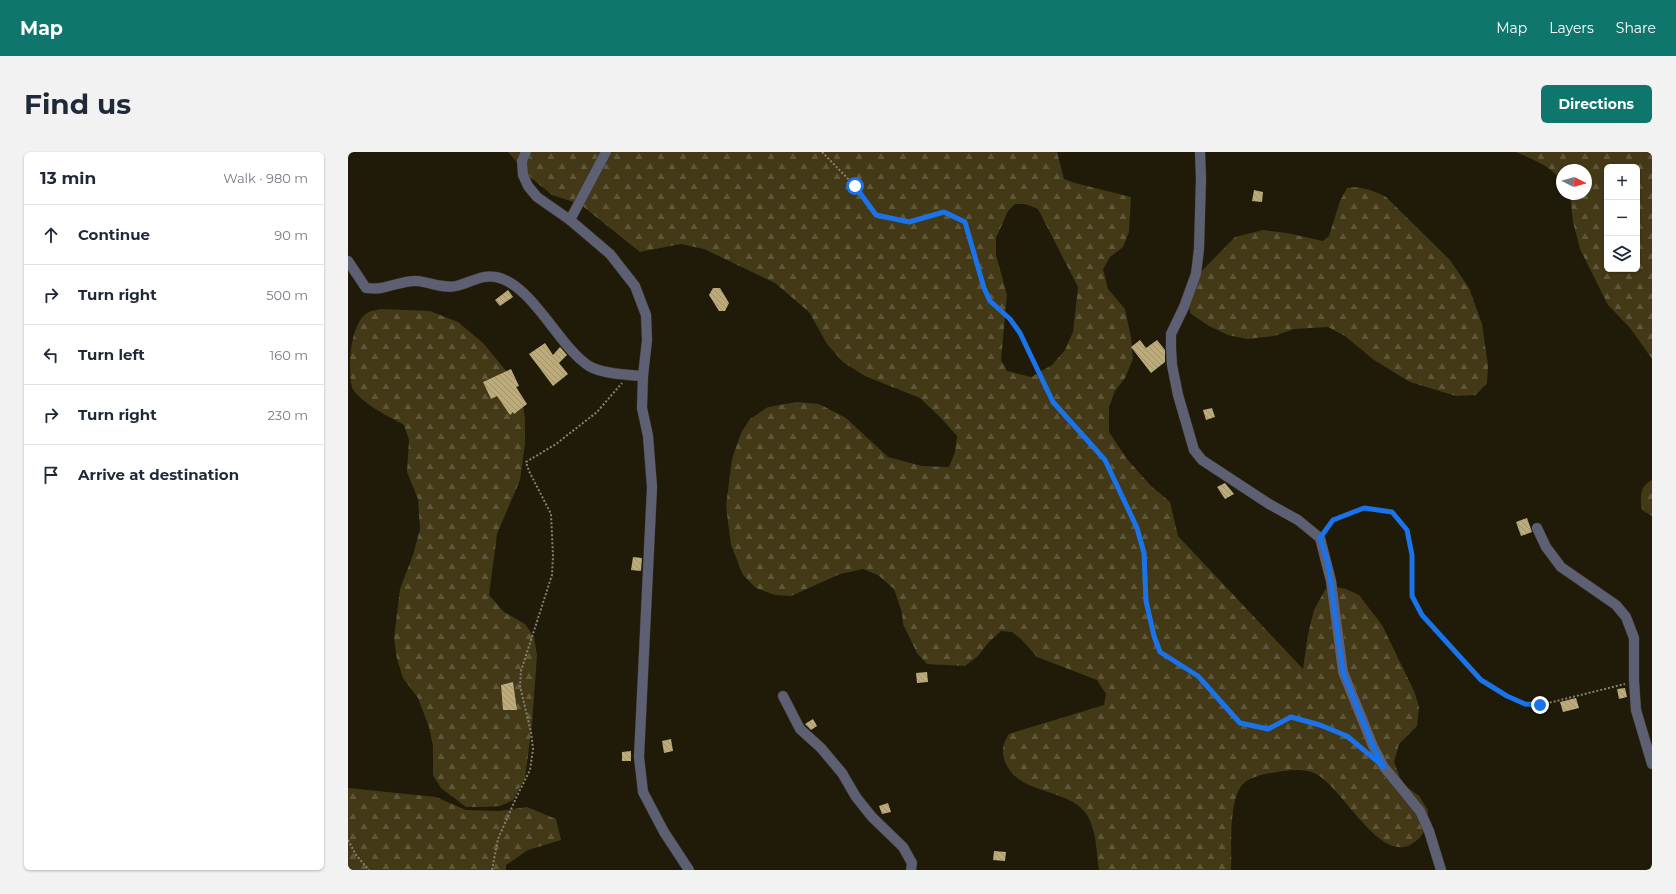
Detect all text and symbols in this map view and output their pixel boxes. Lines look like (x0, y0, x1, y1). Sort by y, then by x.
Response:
text: Map (20, 17, 63, 40)
text: Map (1496, 19, 1527, 37)
text: Layers (1549, 19, 1594, 37)
text: Share (1616, 19, 1656, 37)
button: Directions (1541, 85, 1652, 123)
text: Find us (24, 87, 131, 121)
north arrow (1556, 164, 1592, 200)
map controls (1604, 164, 1640, 272)
button: + (1604, 164, 1640, 200)
text: 13 min (40, 168, 96, 188)
text: Walk · 980 m (223, 170, 308, 186)
route start (846, 177, 864, 195)
button: − (1604, 200, 1640, 236)
icon: ahead (40, 224, 62, 246)
text: Continue (78, 225, 150, 244)
text: 90 m (274, 227, 308, 243)
button: layers (1604, 236, 1640, 272)
icon: right (40, 284, 62, 306)
text: Turn right (78, 285, 157, 304)
text: 500 m (266, 287, 308, 303)
icon: left (40, 344, 62, 366)
text: Turn left (78, 345, 145, 364)
text: 160 m (270, 347, 308, 363)
icon: right (40, 404, 62, 426)
text: Turn right (78, 405, 157, 424)
text: 230 m (267, 407, 308, 423)
icon: arrive (40, 464, 62, 486)
text: Arrive at destination (78, 465, 239, 484)
route end (1531, 696, 1549, 714)

